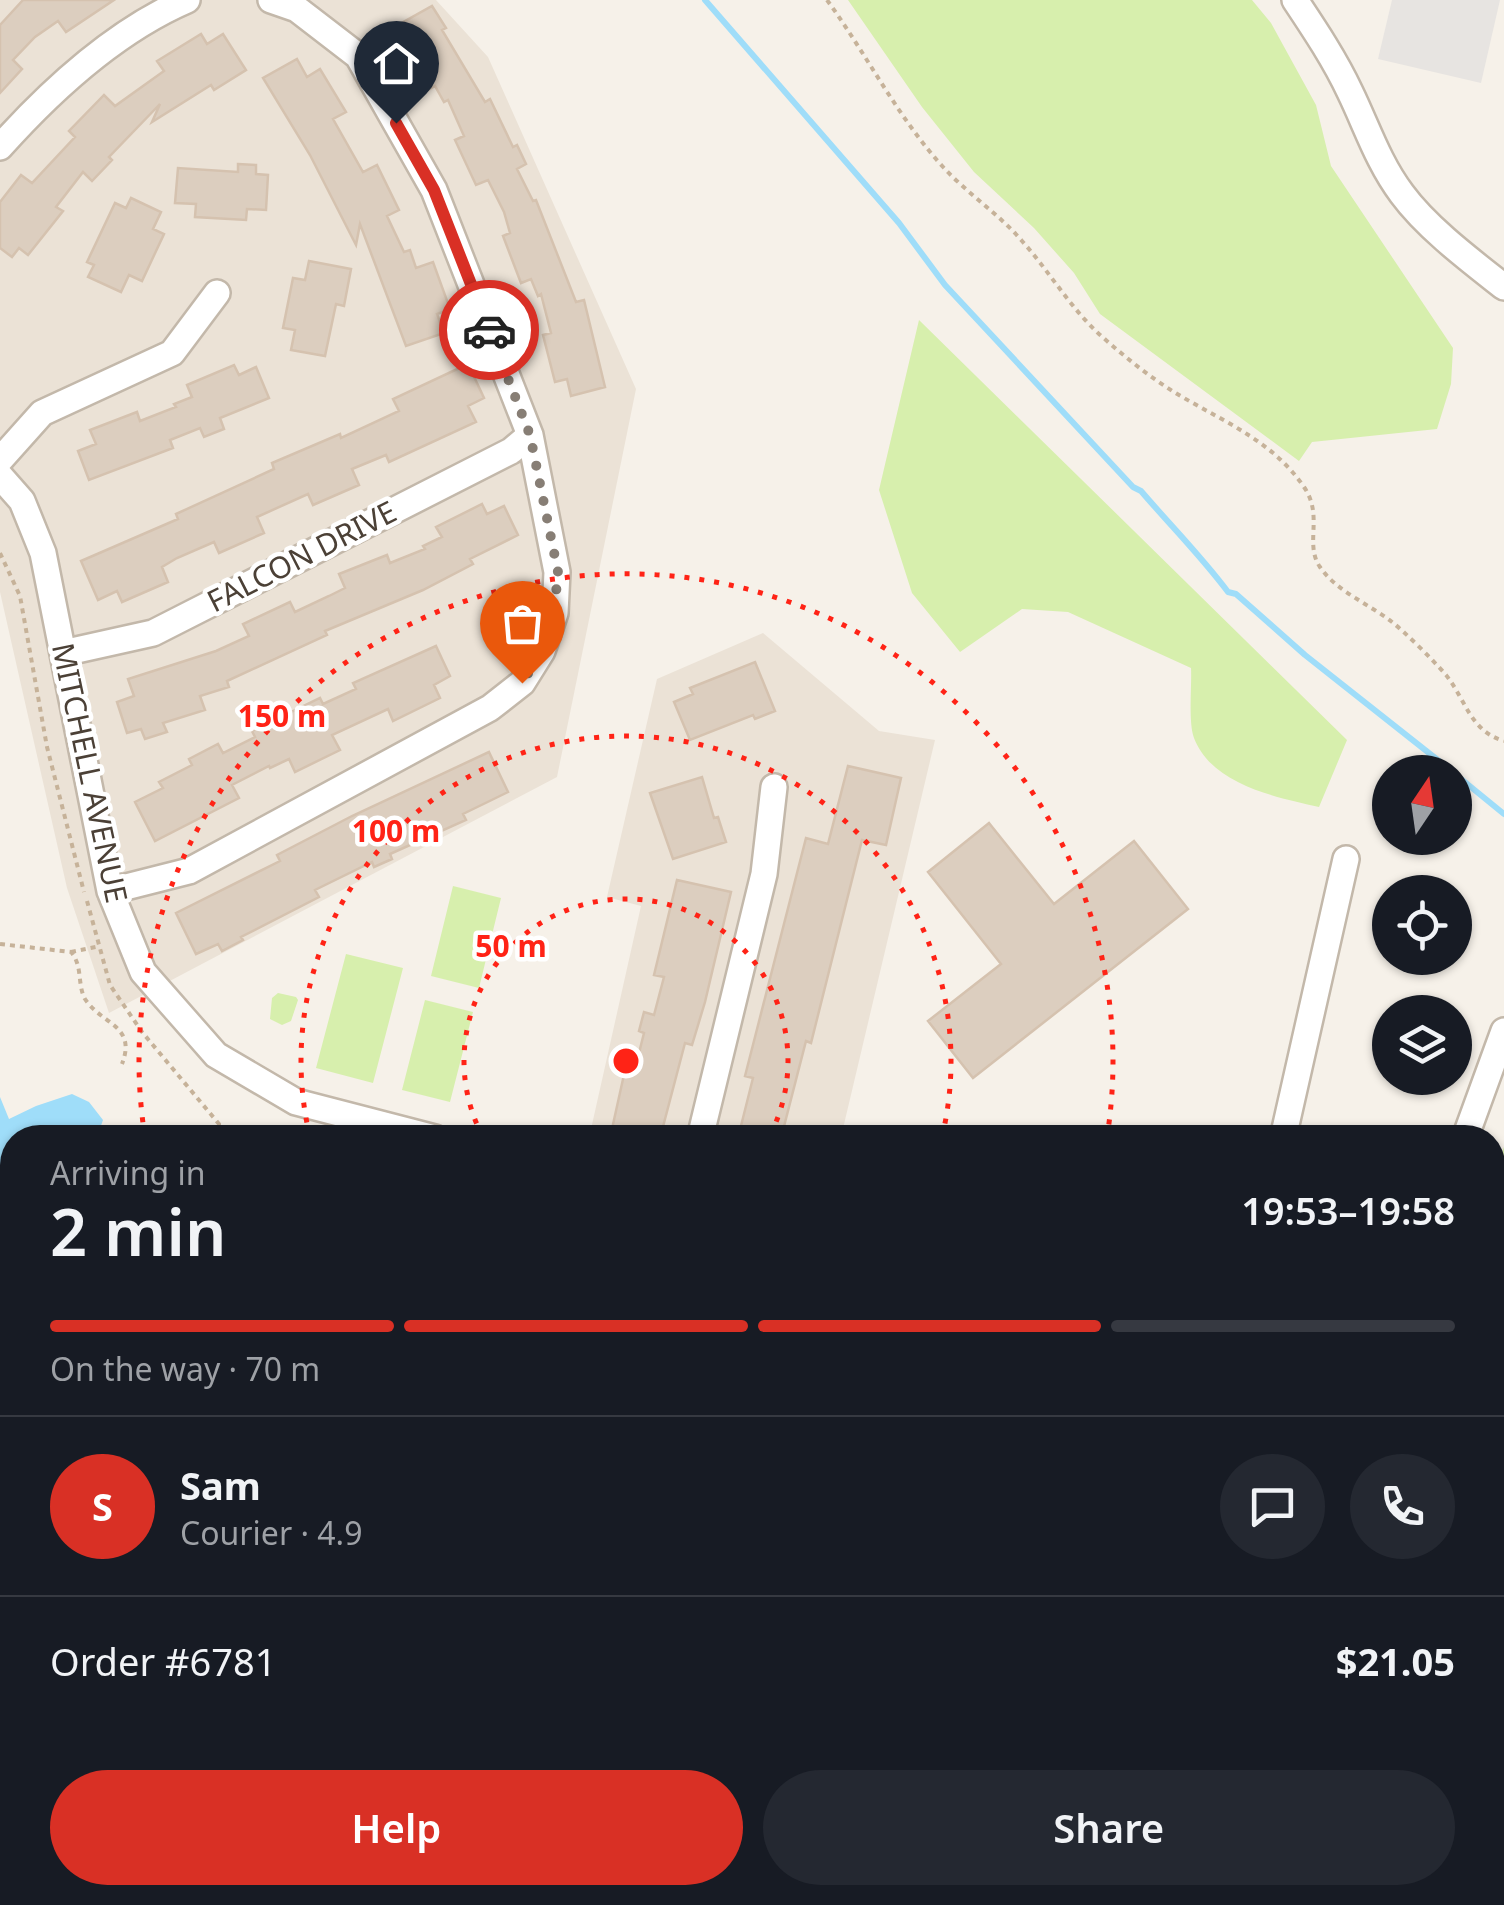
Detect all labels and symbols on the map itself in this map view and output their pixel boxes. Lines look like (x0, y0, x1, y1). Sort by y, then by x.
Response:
pin (354, 21, 439, 124)
courier (439, 280, 539, 380)
street label: FALCON DRIVE (200, 490, 403, 621)
pin (480, 581, 565, 684)
street label: MITCHELL AVENUE (43, 639, 138, 906)
text: 150 m (238, 695, 326, 736)
north arrow (1372, 755, 1472, 855)
text: 100 m (352, 810, 440, 851)
text: 50 m (475, 925, 547, 966)
centre of rings (608, 1043, 644, 1079)

